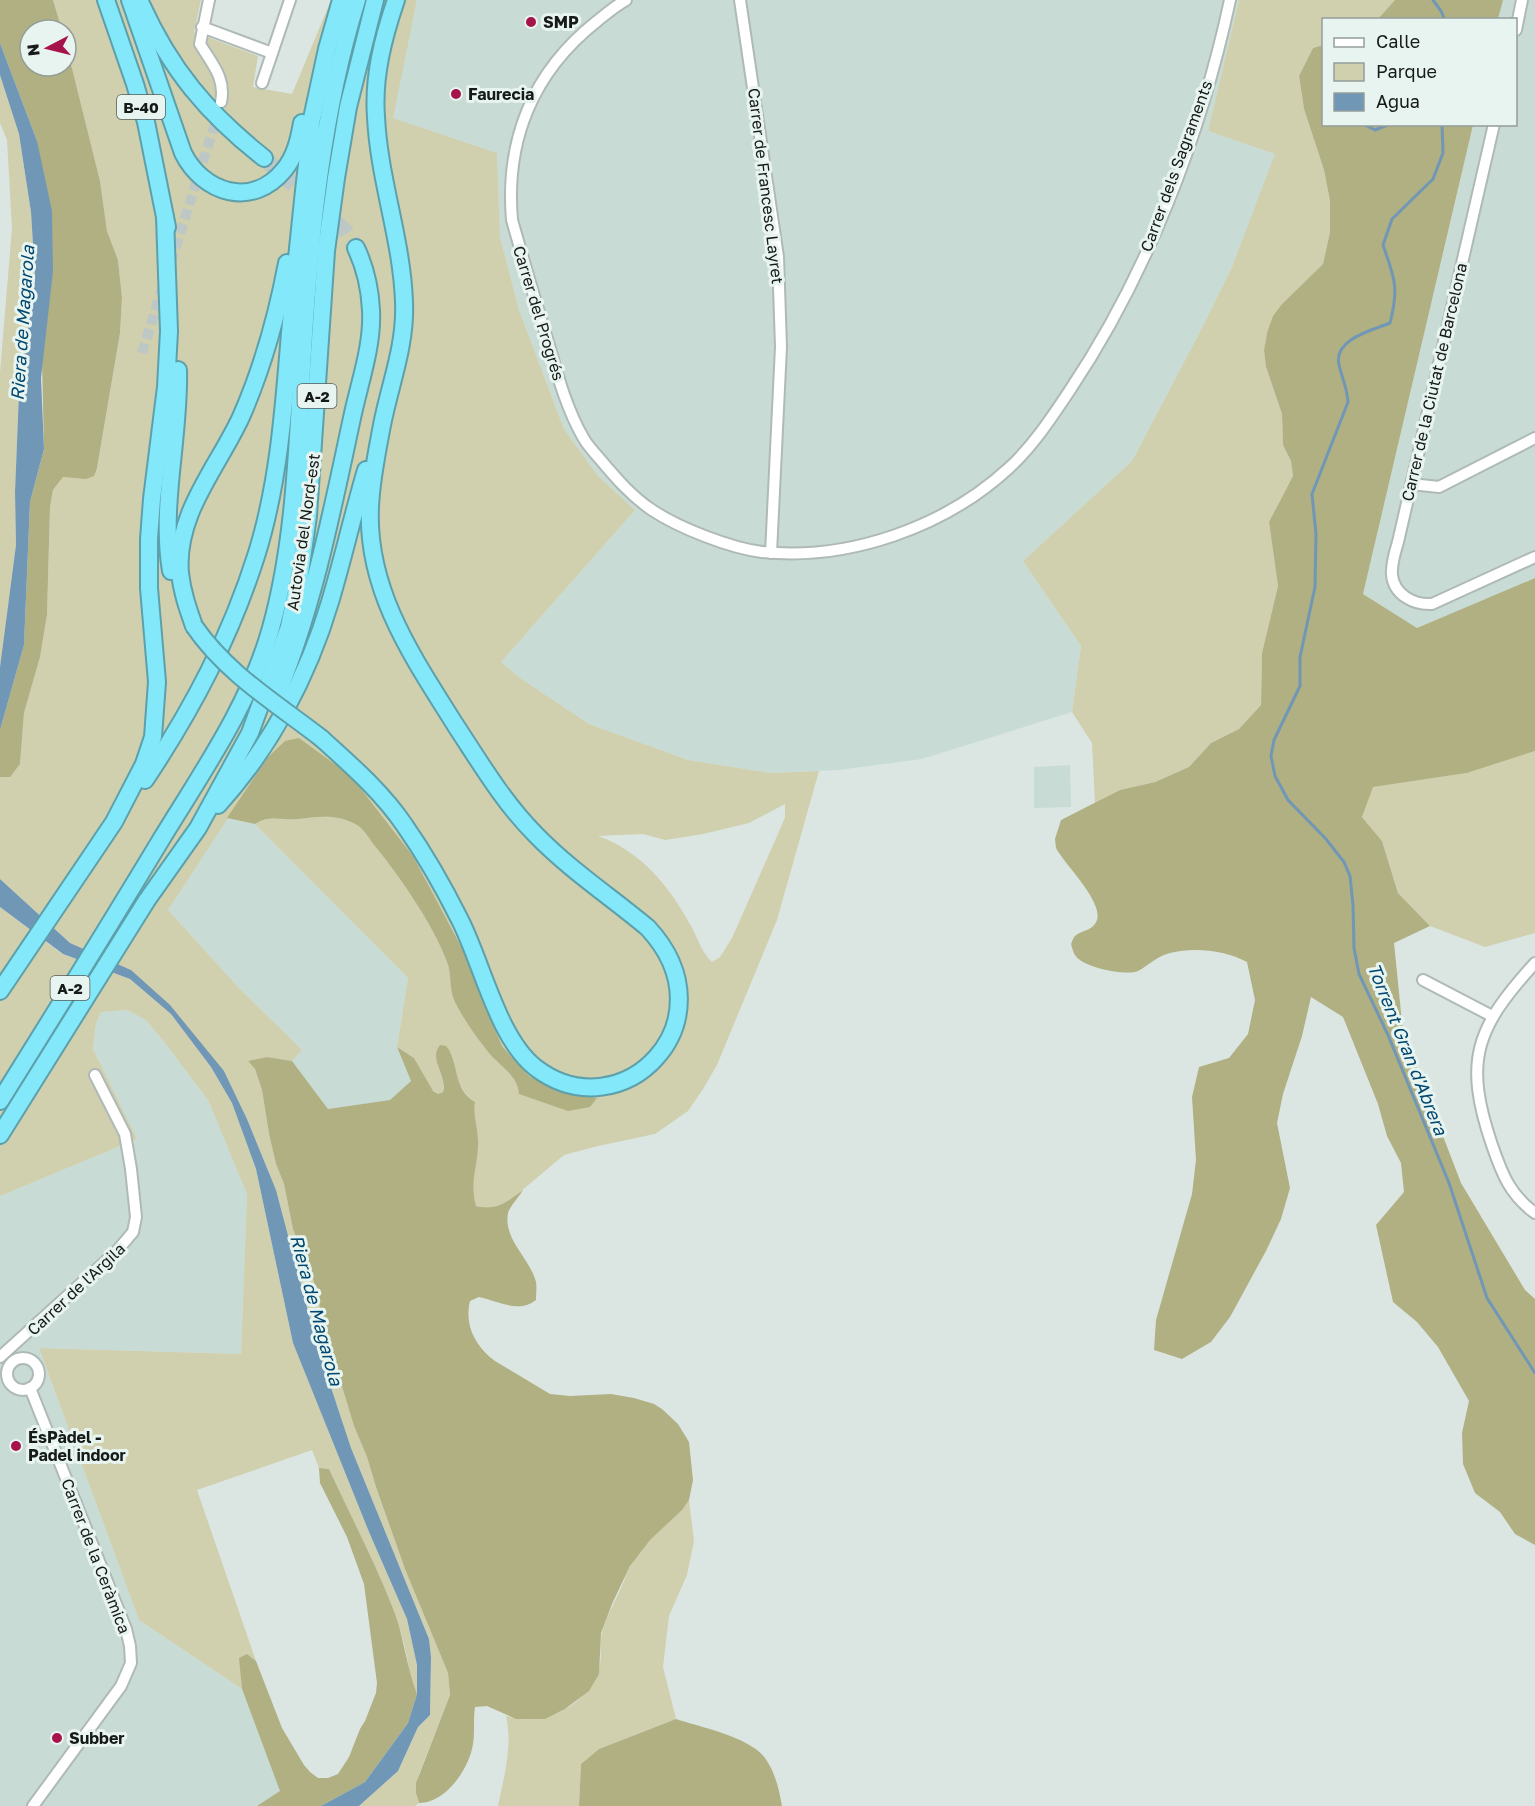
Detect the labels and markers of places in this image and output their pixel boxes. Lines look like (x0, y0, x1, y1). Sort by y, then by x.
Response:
place label: SMP (543, 12, 579, 32)
marker: SMP (524, 15, 538, 29)
place label: Faurecia (468, 84, 534, 104)
marker: Faurecia (449, 87, 463, 101)
place label: ÉsPàdel - Padel indoor (28, 1427, 126, 1465)
marker: ÉsPàdel - Padel indoor (9, 1439, 23, 1453)
place label: Subber (69, 1728, 125, 1748)
marker: Subber (50, 1731, 64, 1745)

